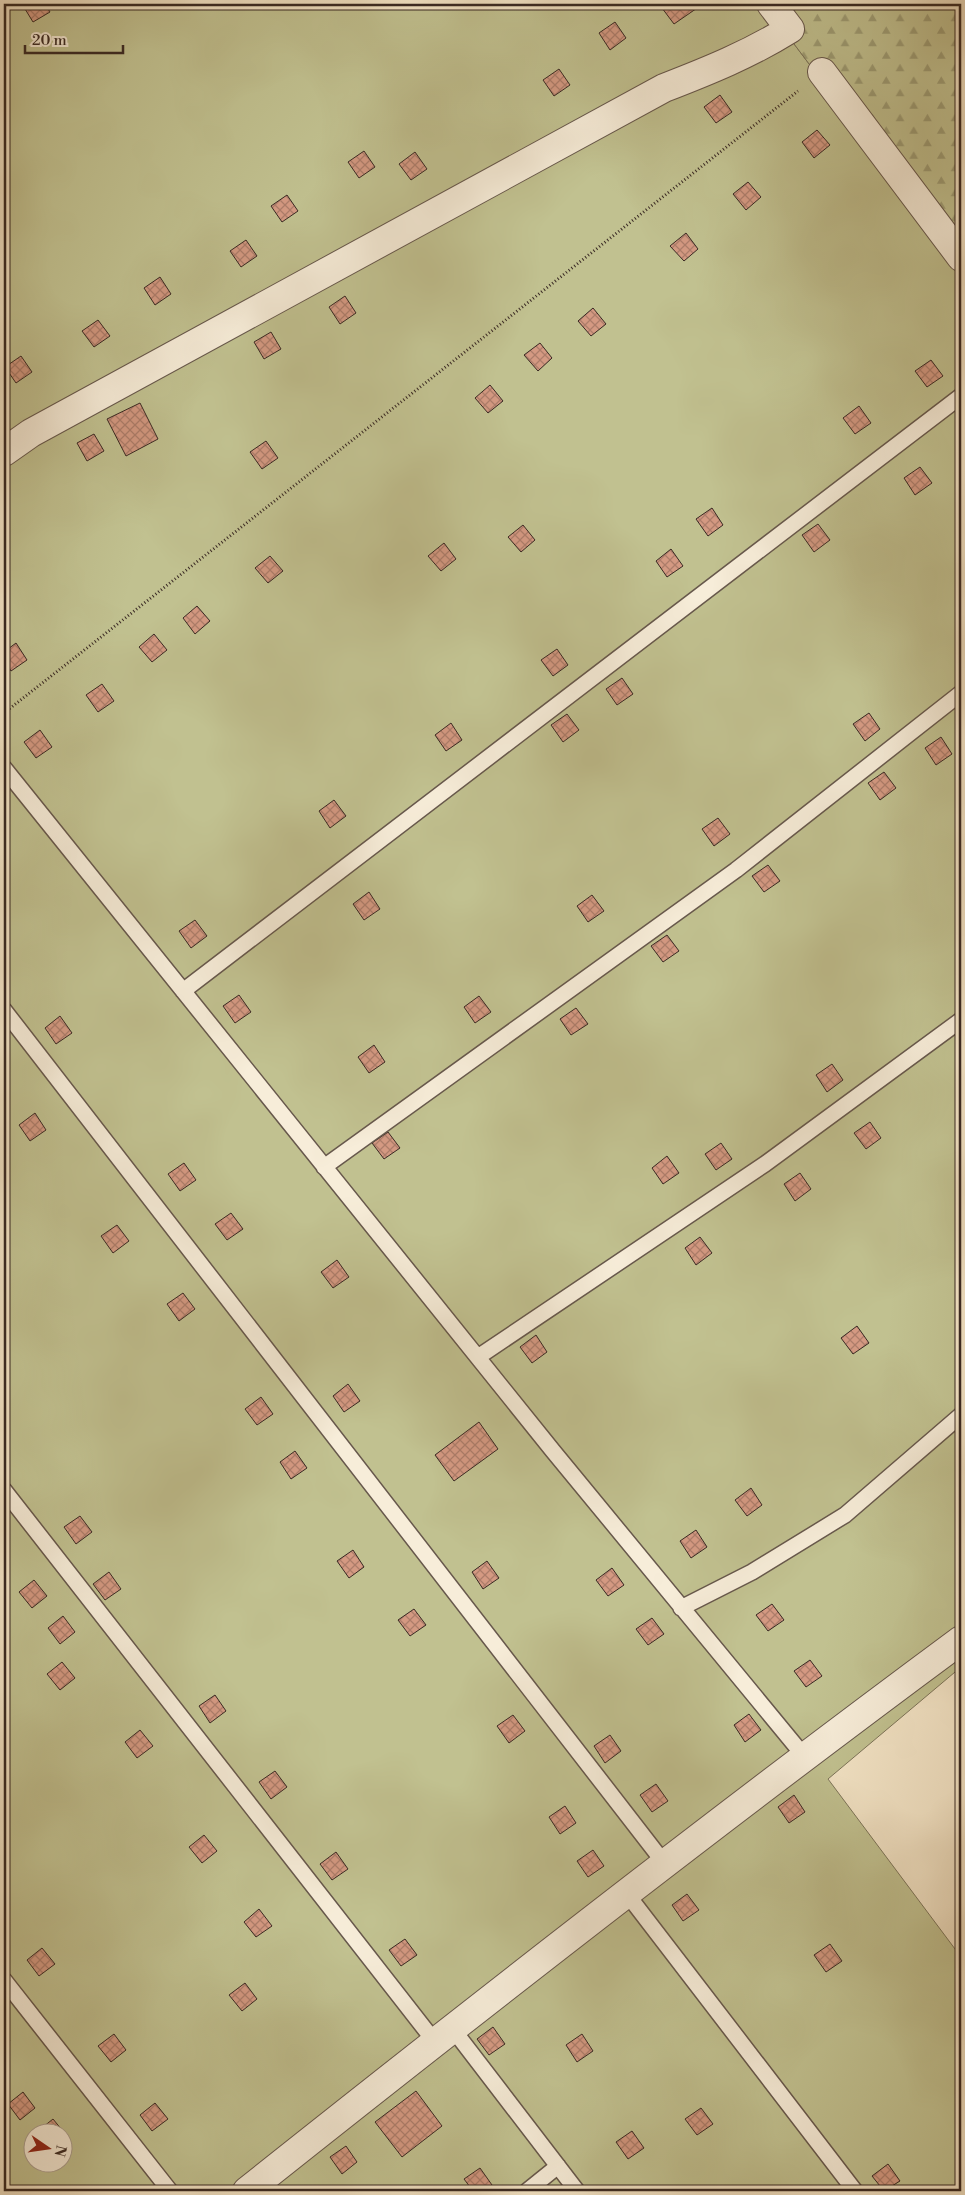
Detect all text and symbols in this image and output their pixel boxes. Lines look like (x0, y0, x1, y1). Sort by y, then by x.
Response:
scale bar (25, 22, 122, 54)
text: 20 m (32, 31, 67, 50)
north arrow (22, 2122, 72, 2172)
text: N (50, 2143, 70, 2158)

